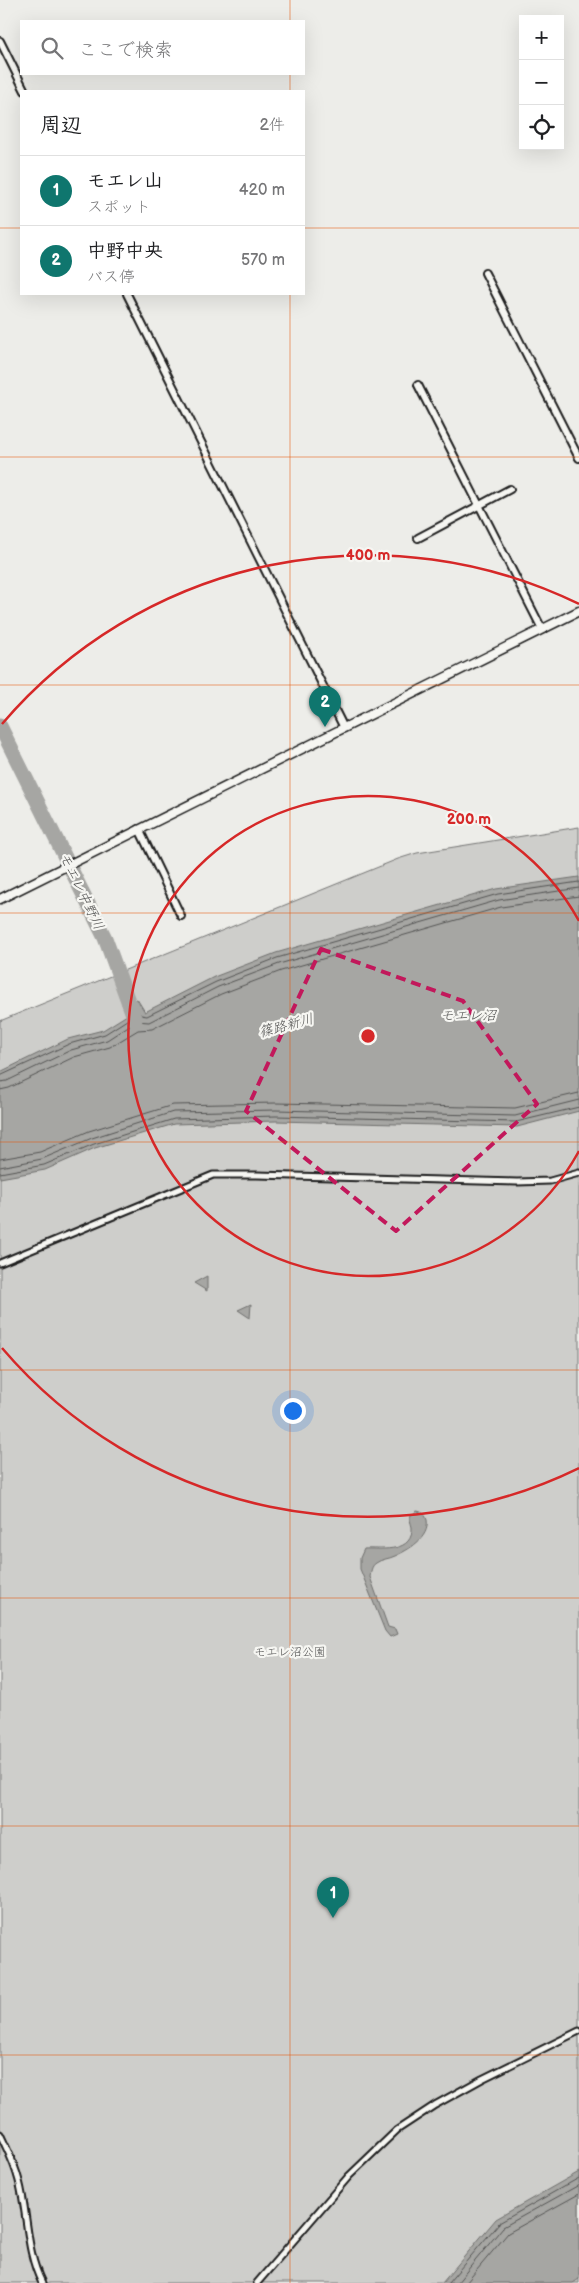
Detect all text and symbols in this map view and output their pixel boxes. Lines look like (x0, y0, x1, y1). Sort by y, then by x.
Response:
map controls (519, 15, 564, 150)
button: + (519, 15, 564, 60)
search box (20, 20, 305, 75)
icon: search (38, 34, 66, 62)
text: ここで検索 (78, 39, 173, 62)
button: − (519, 60, 564, 105)
button: locate (519, 105, 564, 150)
text: 周辺 (40, 113, 82, 138)
text: 2件 (260, 116, 285, 135)
text: モエレ山 (87, 170, 163, 193)
text: 1 (53, 181, 59, 200)
text: 420 m (239, 181, 285, 200)
text: スポット (87, 198, 151, 217)
text: 中野中央 (87, 240, 163, 263)
text: 2 (51, 251, 61, 270)
text: 570 m (241, 251, 285, 270)
text: バス停 (87, 268, 135, 287)
text: 400 m (346, 546, 390, 565)
pin: 2 (309, 686, 341, 727)
text: 200 m (447, 810, 491, 829)
water label: モエレ中野川 (55, 850, 108, 933)
water label: モエレ沼 (440, 1007, 497, 1024)
water label: 篠路新川 (257, 1010, 315, 1041)
centre of rings (359, 1027, 377, 1045)
your location (280, 1398, 306, 1424)
park label: モエレ沼公園 (254, 1645, 326, 1660)
pin: 1 (317, 1877, 349, 1918)

